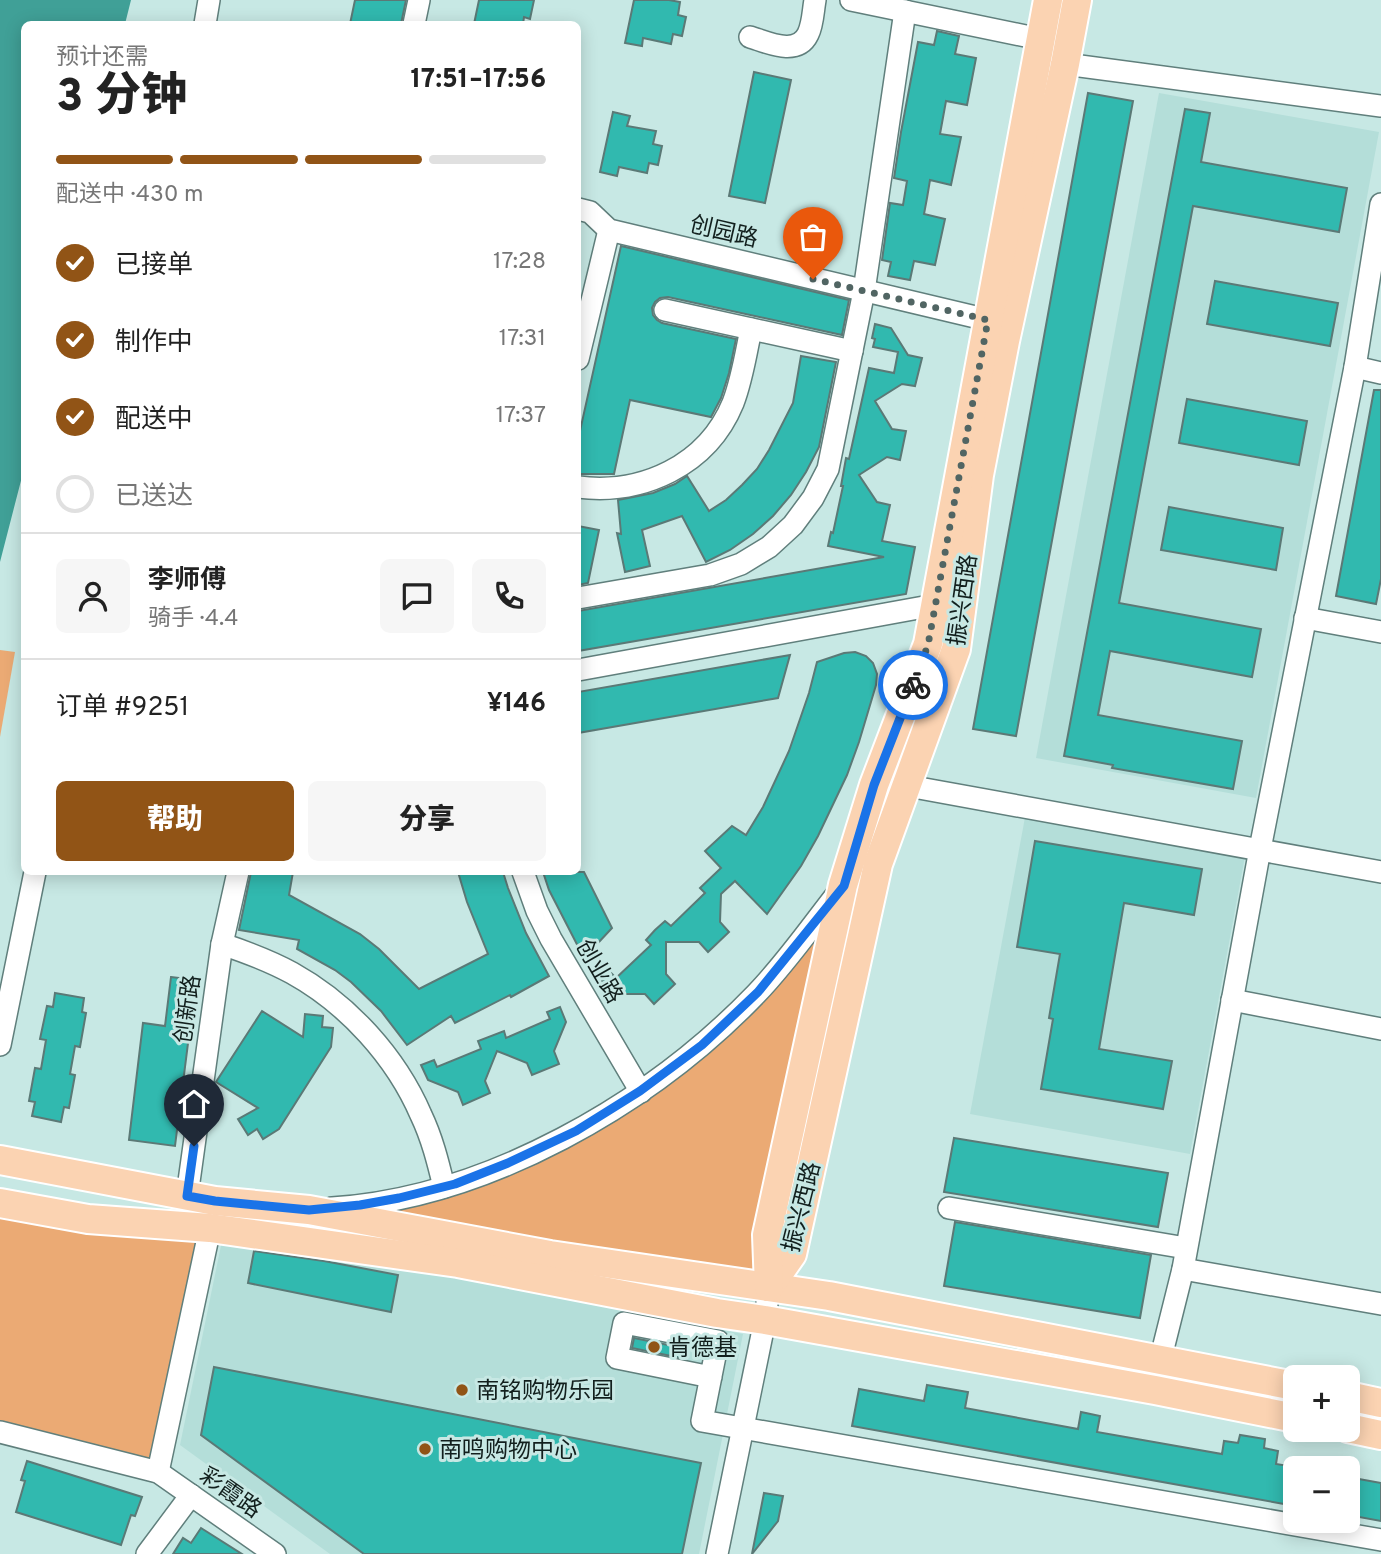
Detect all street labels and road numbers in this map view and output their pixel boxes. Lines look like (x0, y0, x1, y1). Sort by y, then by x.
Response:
street label: 创园路 (687, 212, 760, 255)
street label: 振兴西路 (944, 553, 985, 648)
street label: 创业路 (568, 935, 628, 1009)
street label: 创新路 (170, 973, 209, 1046)
street label: 振兴西路 (778, 1159, 829, 1256)
street label: 彩霞路 (193, 1462, 266, 1526)

